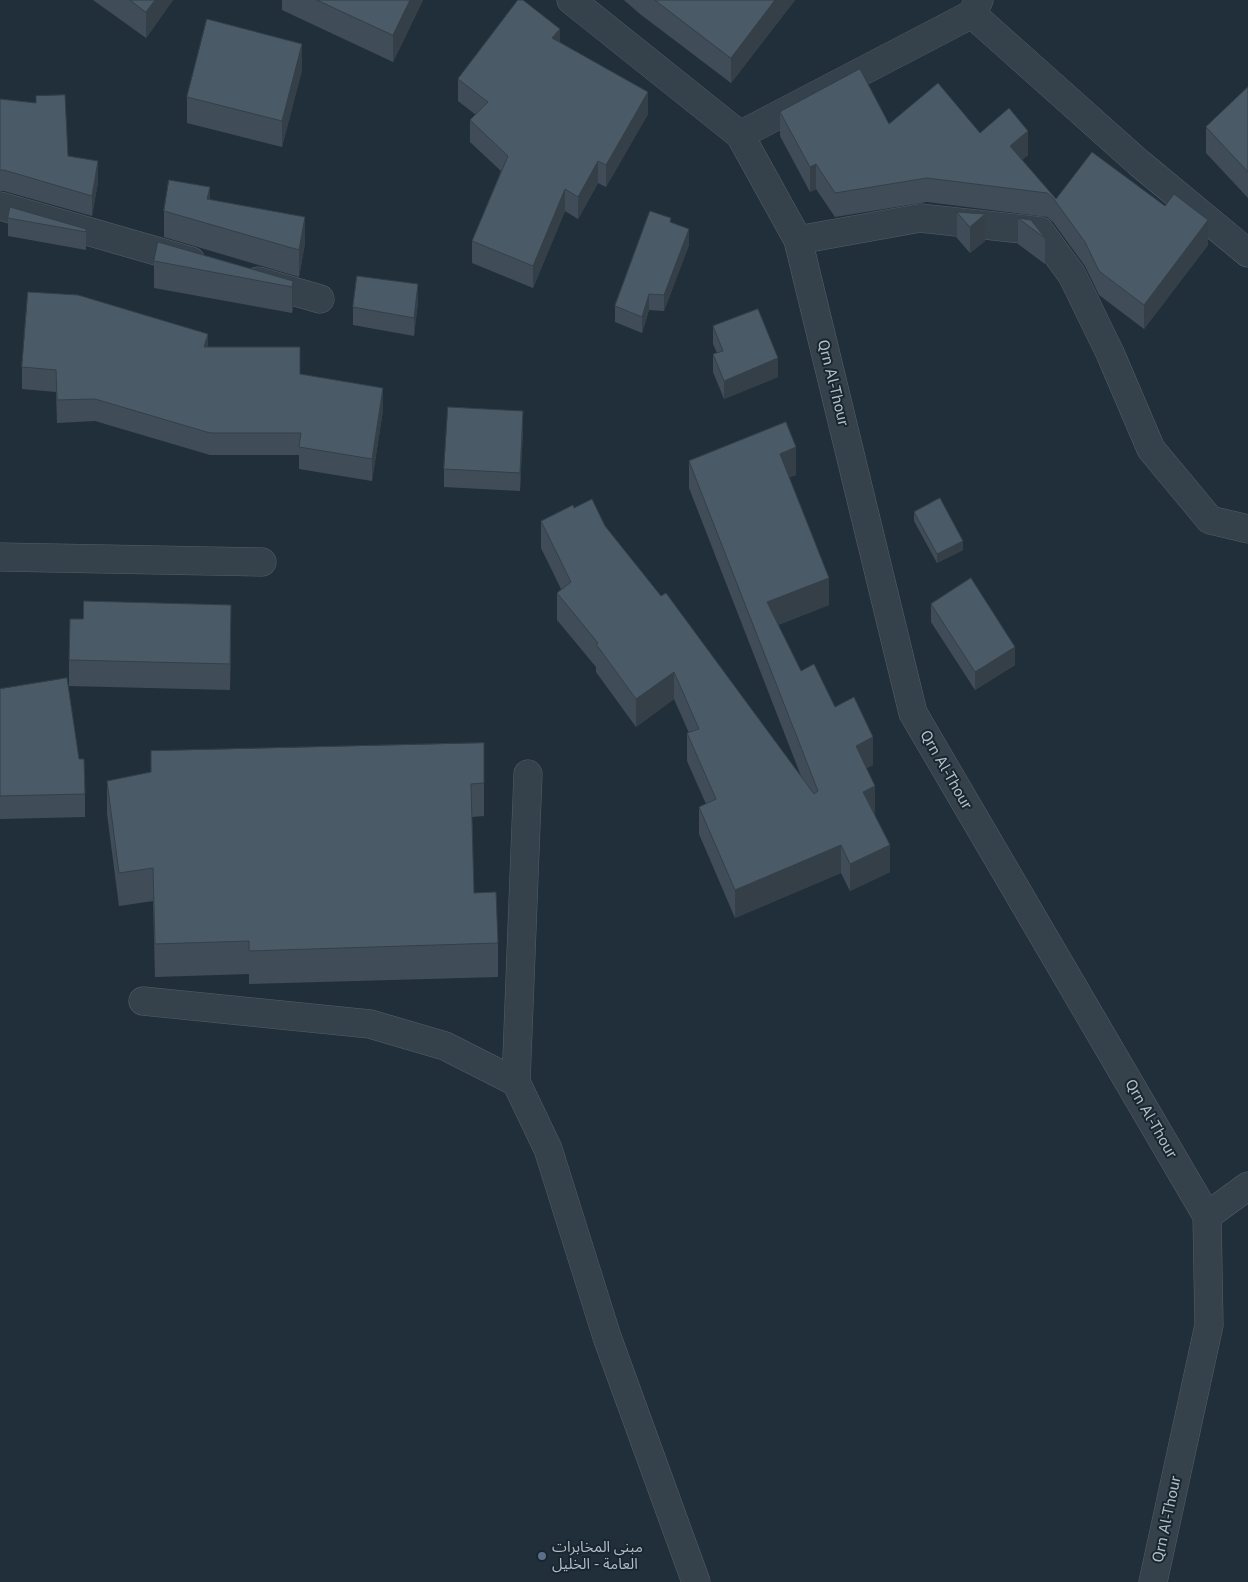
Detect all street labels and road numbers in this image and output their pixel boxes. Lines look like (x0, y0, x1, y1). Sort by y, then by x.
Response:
street label: Qrn Al-Thour (814, 338, 852, 428)
street label: Qrn Al-Thour (916, 727, 976, 813)
street label: Qrn Al-Thour (1121, 1076, 1181, 1162)
street label: Qrn Al-Thour (1149, 1474, 1185, 1564)

